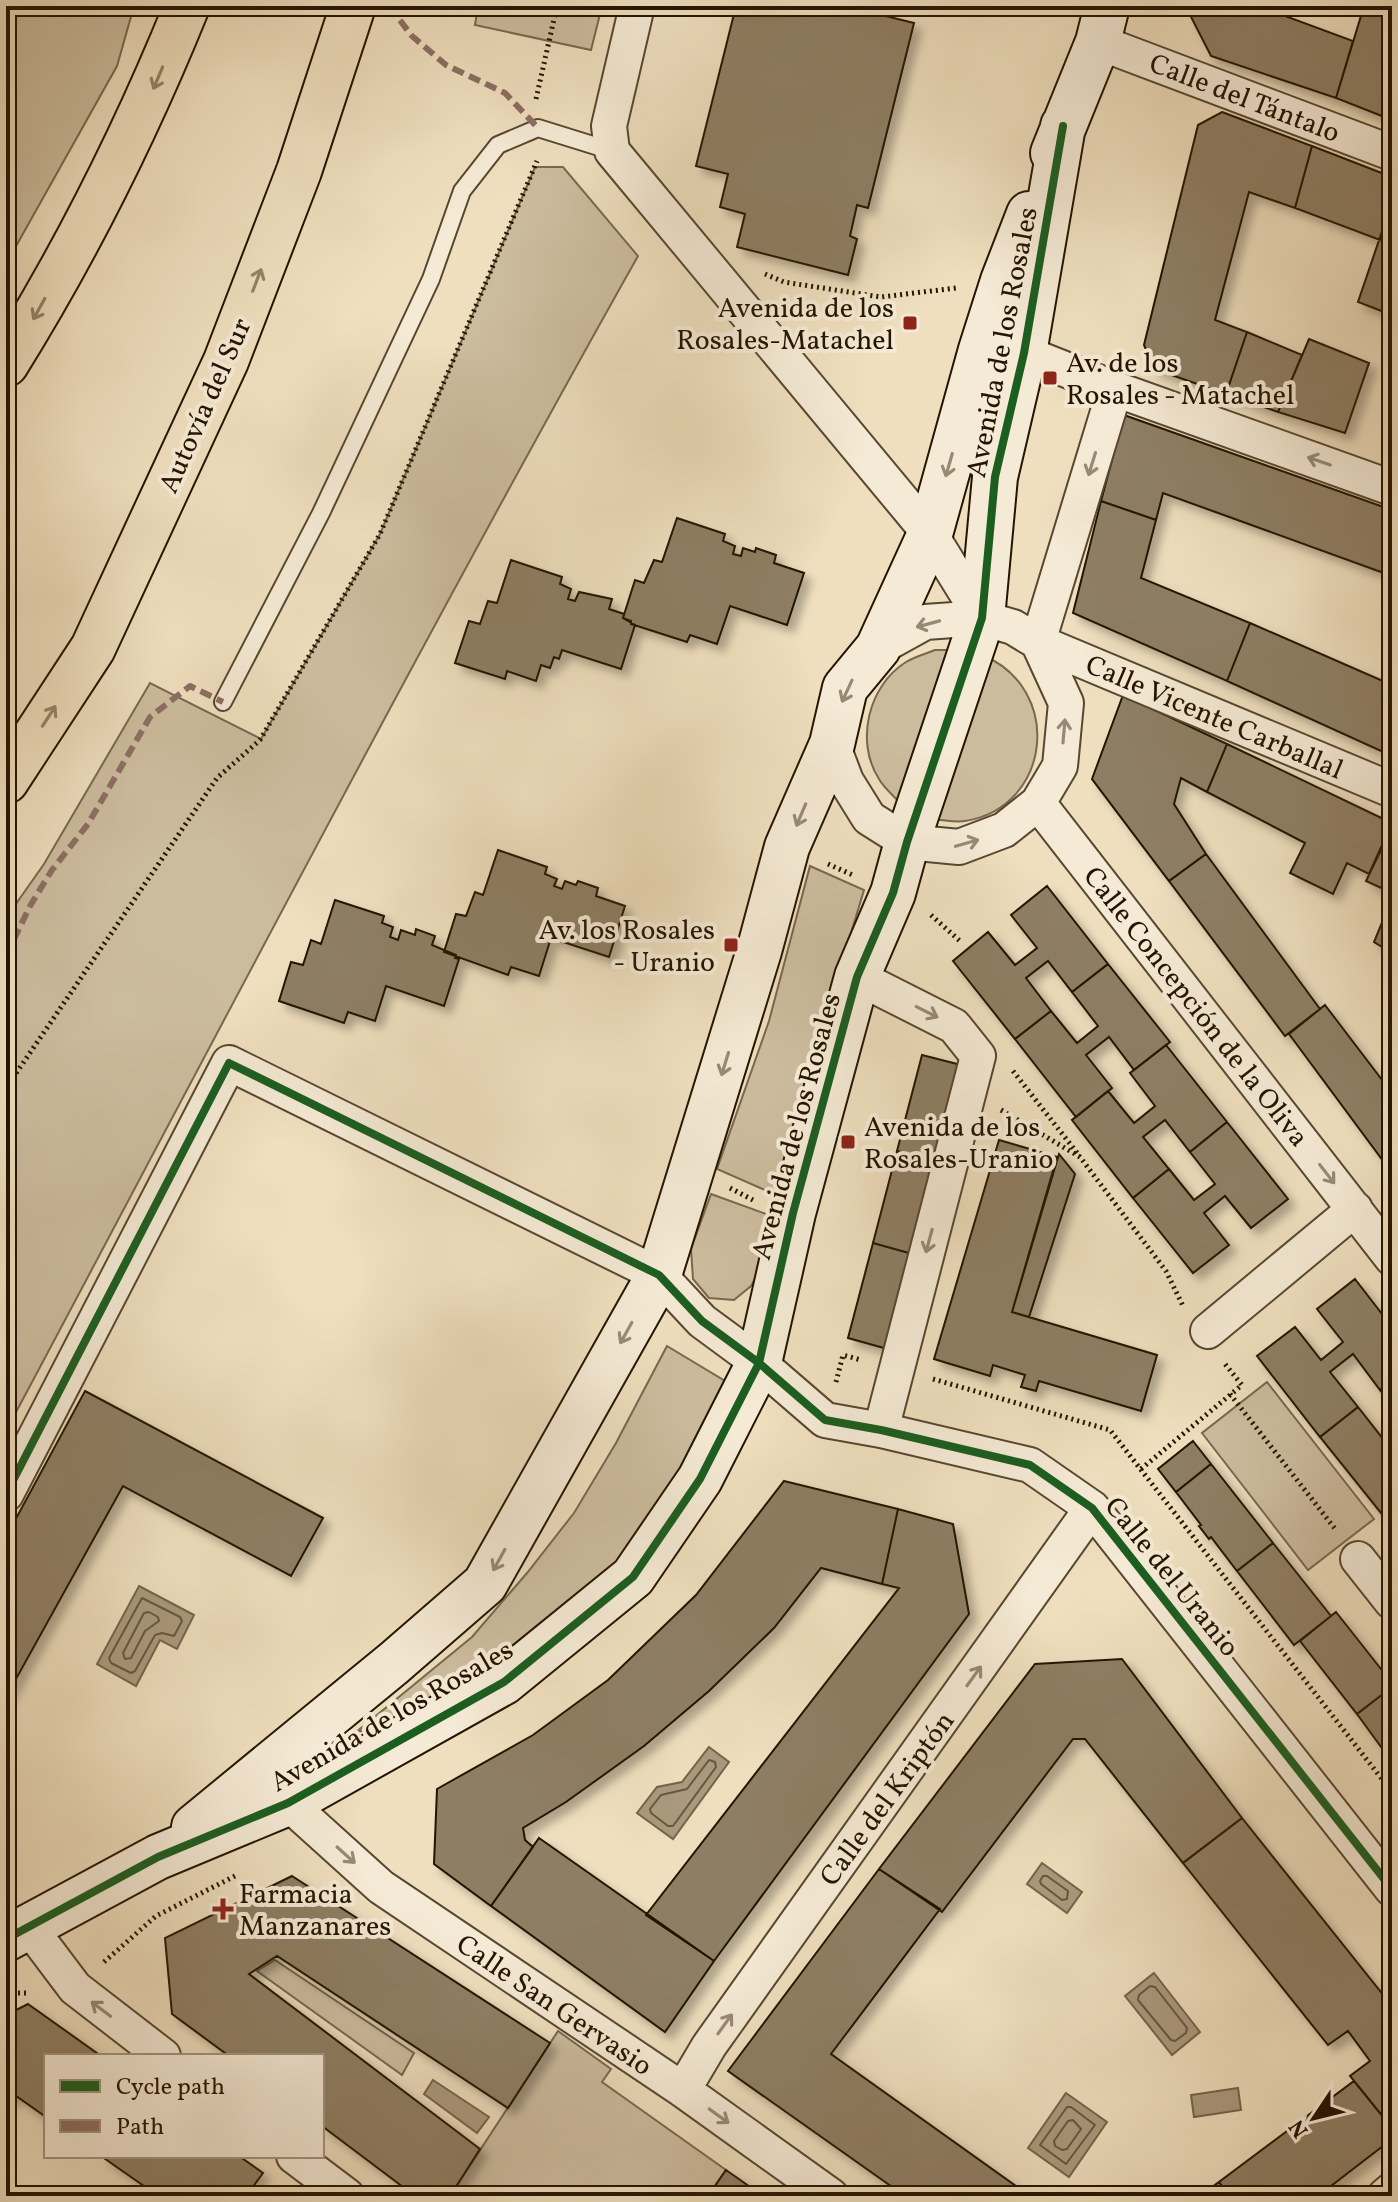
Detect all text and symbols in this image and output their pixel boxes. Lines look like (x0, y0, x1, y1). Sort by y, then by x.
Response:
street label: Calle del Tántalo (1143, 45, 1345, 154)
one-way arrow (149, 65, 164, 90)
street label: Avenida de los Rosales (958, 204, 1049, 481)
one-way arrow (251, 269, 265, 293)
place label: Avenida de los Rosales-Matachel (676, 290, 894, 361)
one-way arrow (31, 297, 46, 321)
street label: Autovía del Sur (150, 312, 262, 500)
marker: Avenida de los Rosales-Matachel (901, 314, 919, 332)
place label: Av. de los Rosales - Matachel (1066, 345, 1294, 416)
marker: Av. de los Rosales - Matachel (1041, 369, 1059, 387)
one-way arrow (941, 451, 956, 477)
one-way arrow (1084, 451, 1099, 476)
one-way arrow (1307, 453, 1332, 467)
one-way arrow (915, 617, 941, 632)
street label: Calle Vicente Carballal (1079, 646, 1349, 790)
one-way arrow (838, 679, 853, 703)
one-way arrow (41, 705, 57, 728)
one-way arrow (1056, 718, 1071, 745)
one-way arrow (792, 803, 807, 827)
one-way arrow (954, 835, 980, 850)
street label: Calle Concepción de la Oliva (1073, 859, 1317, 1156)
place label: Av. los Rosales - Uranio (539, 912, 715, 983)
marker: Av. los Rosales - Uranio (722, 936, 740, 954)
street label: Avenida de los Rosales (743, 989, 852, 1264)
one-way arrow (914, 1005, 938, 1021)
one-way arrow (717, 1050, 732, 1076)
place label: Avenida de los Rosales-Uranio (864, 1109, 1053, 1180)
marker: Avenida de los Rosales-Uranio (839, 1133, 857, 1151)
one-way arrow (1319, 1162, 1336, 1184)
one-way arrow (921, 1227, 936, 1253)
one-way arrow (618, 1321, 634, 1344)
street label: Calle del Uranio (1094, 1489, 1248, 1666)
one-way arrow (490, 1547, 506, 1571)
street label: Avenida de los Rosales (263, 1632, 521, 1803)
one-way arrow (965, 1666, 982, 1688)
street label: Calle del Kriptón (811, 1704, 965, 1895)
one-way arrow (335, 1846, 355, 1864)
place label: Farmacia Manzanares (239, 1876, 391, 1947)
marker: Farmacia Manzanares (214, 1900, 232, 1918)
street label: Calle San Gervasio (448, 1926, 659, 2086)
one-way arrow (91, 2000, 112, 2017)
one-way arrow (716, 2014, 733, 2036)
legend (44, 2054, 324, 2158)
text: Cycle path (116, 2071, 225, 2105)
north arrow (1274, 2078, 1354, 2158)
one-way arrow (708, 2108, 730, 2124)
text: Path (116, 2111, 164, 2145)
text: N (1282, 2113, 1317, 2143)

